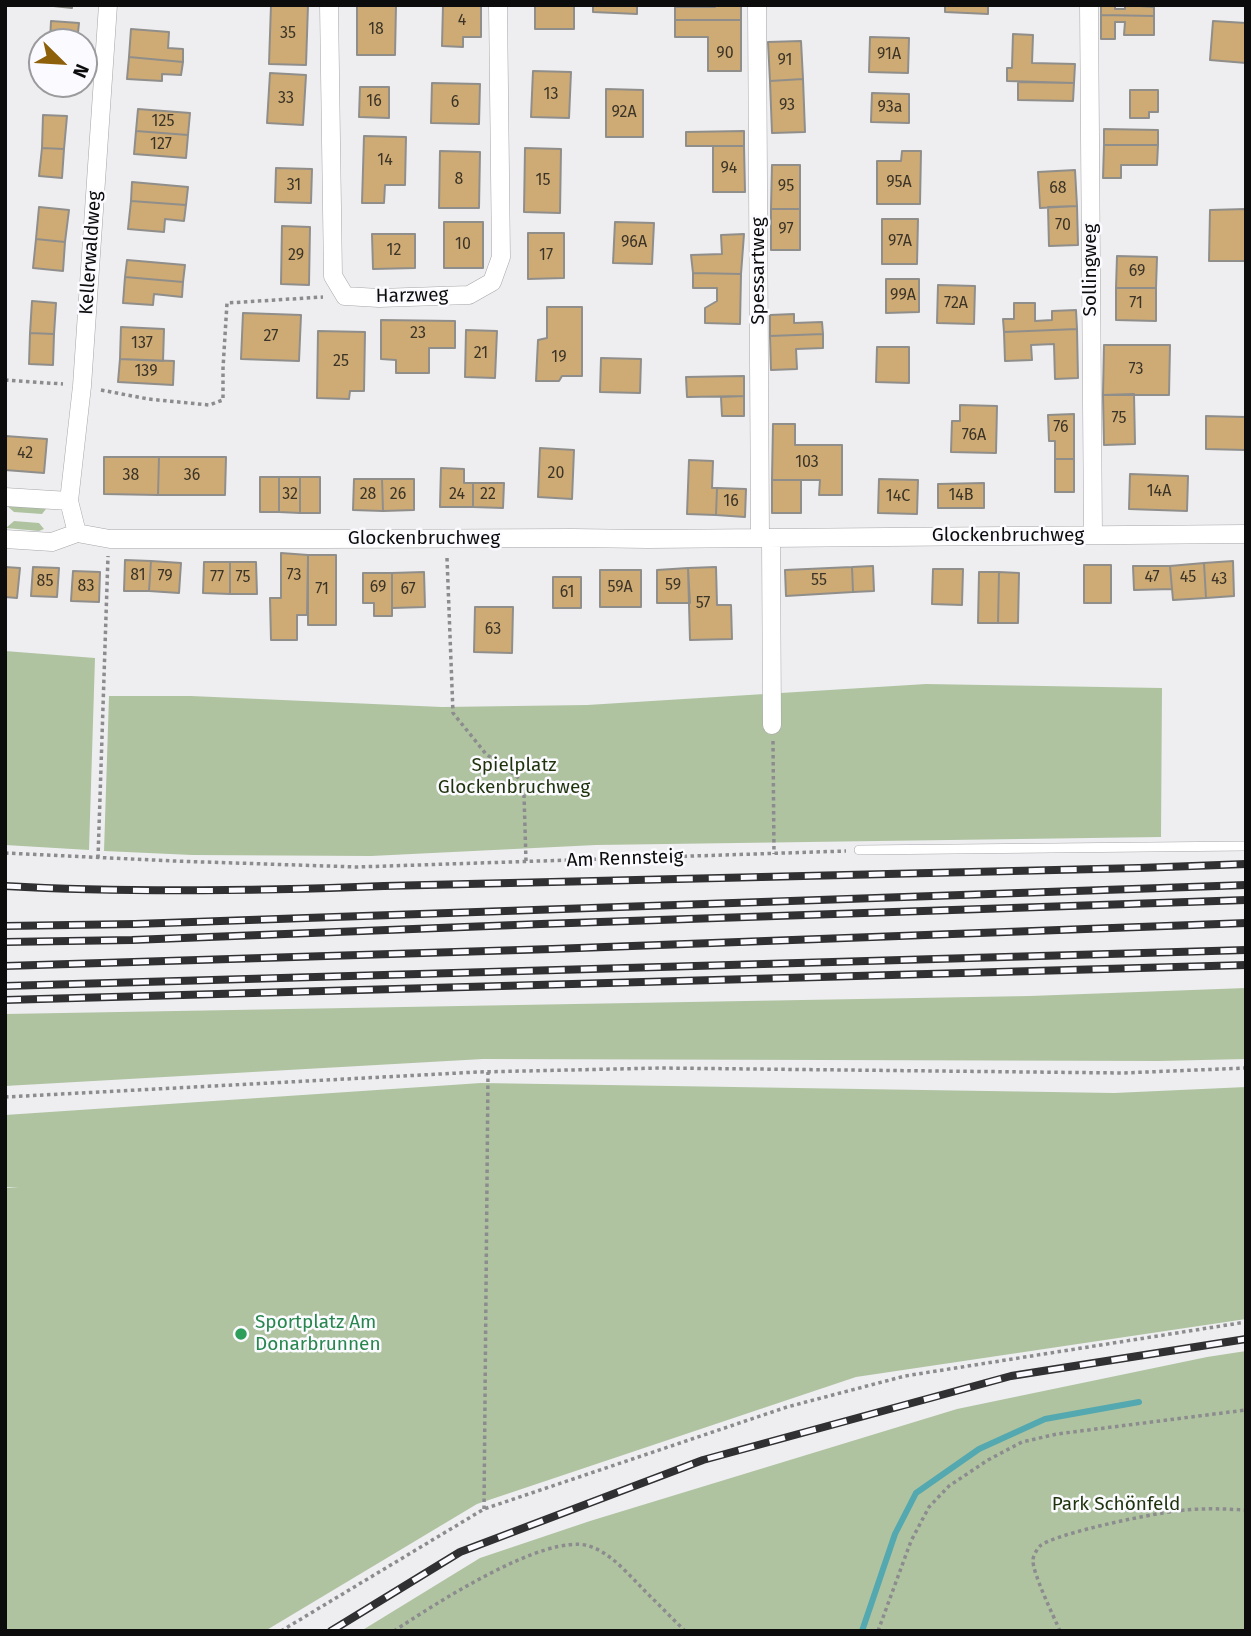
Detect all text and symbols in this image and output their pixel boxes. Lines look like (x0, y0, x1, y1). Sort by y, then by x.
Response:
house number: 4 (458, 11, 466, 31)
house number: 18 (368, 20, 384, 40)
house number: 35 (280, 24, 296, 44)
north arrow (28, 28, 98, 98)
house number: 90 (716, 44, 734, 64)
house number: 91A (877, 45, 901, 65)
house number: 91 (777, 51, 793, 71)
text: N (68, 60, 94, 81)
house number: 13 (544, 85, 558, 105)
house number: 33 (278, 89, 294, 109)
house number: 16 (366, 92, 382, 112)
house number: 6 (451, 93, 459, 113)
house number: 93 (779, 96, 795, 116)
house number: 93a (878, 98, 902, 118)
house number: 92A (611, 103, 637, 123)
house number: 125 (152, 112, 174, 132)
house number: 127 (150, 135, 172, 155)
house number: 14 (377, 151, 393, 171)
house number: 94 (721, 159, 737, 179)
house number: 8 (455, 170, 463, 190)
house number: 15 (536, 171, 550, 191)
house number: 95A (886, 173, 912, 193)
house number: 31 (287, 176, 301, 196)
house number: 95 (778, 177, 794, 197)
house number: 68 (1049, 179, 1067, 199)
street label: Kellerwaldweg (75, 190, 107, 316)
house number: 70 (1055, 216, 1071, 236)
street label: Spessartweg (748, 217, 770, 325)
house number: 97 (778, 220, 794, 240)
street label: Sollingweg (1080, 224, 1102, 316)
house number: 97A (888, 232, 912, 252)
house number: 96A (621, 233, 647, 253)
house number: 10 (455, 235, 471, 255)
house number: 12 (387, 241, 401, 261)
house number: 29 (288, 246, 304, 266)
house number: 17 (539, 246, 553, 266)
house number: 69 (1129, 262, 1145, 282)
street label: Harzweg (376, 284, 448, 308)
house number: 99A (890, 286, 916, 306)
house number: 72A (944, 294, 968, 314)
house number: 71 (1129, 294, 1143, 314)
house number: 23 (410, 324, 426, 344)
house number: 27 (264, 327, 278, 347)
house number: 137 (131, 334, 153, 354)
house number: 21 (474, 344, 488, 364)
house number: 19 (551, 348, 567, 368)
house number: 25 (333, 352, 349, 372)
house number: 73 (1129, 360, 1143, 380)
house number: 139 (134, 362, 158, 382)
house number: 75 (1112, 409, 1126, 429)
house number: 76 (1053, 418, 1069, 438)
house number: 76A (962, 426, 986, 446)
house number: 42 (17, 444, 33, 464)
house number: 103 (795, 453, 819, 473)
house number: 20 (548, 464, 564, 484)
house number: 38 (123, 466, 139, 486)
house number: 36 (184, 466, 200, 486)
house number: 14A (1147, 482, 1171, 502)
house number: 32 (282, 485, 298, 505)
house number: 28 (360, 485, 376, 505)
house number: 26 (390, 485, 406, 505)
house number: 24 (449, 485, 465, 505)
house number: 22 (480, 485, 496, 505)
house number: 14B (948, 486, 974, 506)
house number: 14C (886, 487, 910, 507)
house number: 16 (723, 492, 739, 512)
street label: Glockenbruchweg (932, 525, 1084, 547)
street label: Glockenbruchweg (348, 528, 500, 550)
house number: 81 (130, 566, 146, 586)
house number: 73 (287, 566, 301, 586)
house number: 79 (157, 567, 173, 587)
house number: 77 (210, 568, 224, 588)
house number: 75 (236, 568, 250, 588)
house number: 47 (1144, 568, 1160, 588)
house number: 45 (1180, 568, 1196, 588)
house number: 43 (1211, 570, 1227, 590)
house number: 55 (811, 571, 827, 591)
house number: 85 (37, 572, 53, 592)
house number: 59 (665, 576, 681, 596)
house number: 83 (78, 577, 94, 597)
house number: 69 (370, 578, 386, 598)
house number: 59A (607, 578, 633, 598)
house number: 71 (315, 580, 329, 600)
house number: 67 (400, 580, 416, 600)
house number: 61 (560, 583, 574, 603)
house number: 57 (696, 594, 710, 614)
house number: 63 (485, 620, 501, 640)
park label: Spielplatz Glockenbruchweg (438, 755, 590, 799)
street label: Am Rennsteig (566, 846, 684, 872)
place label: Sportplatz Am Donarbrunnen (255, 1312, 381, 1356)
marker: Sportplatz Am Donarbrunnen (233, 1326, 249, 1342)
park label: Park Schönfeld (1052, 1494, 1180, 1516)

